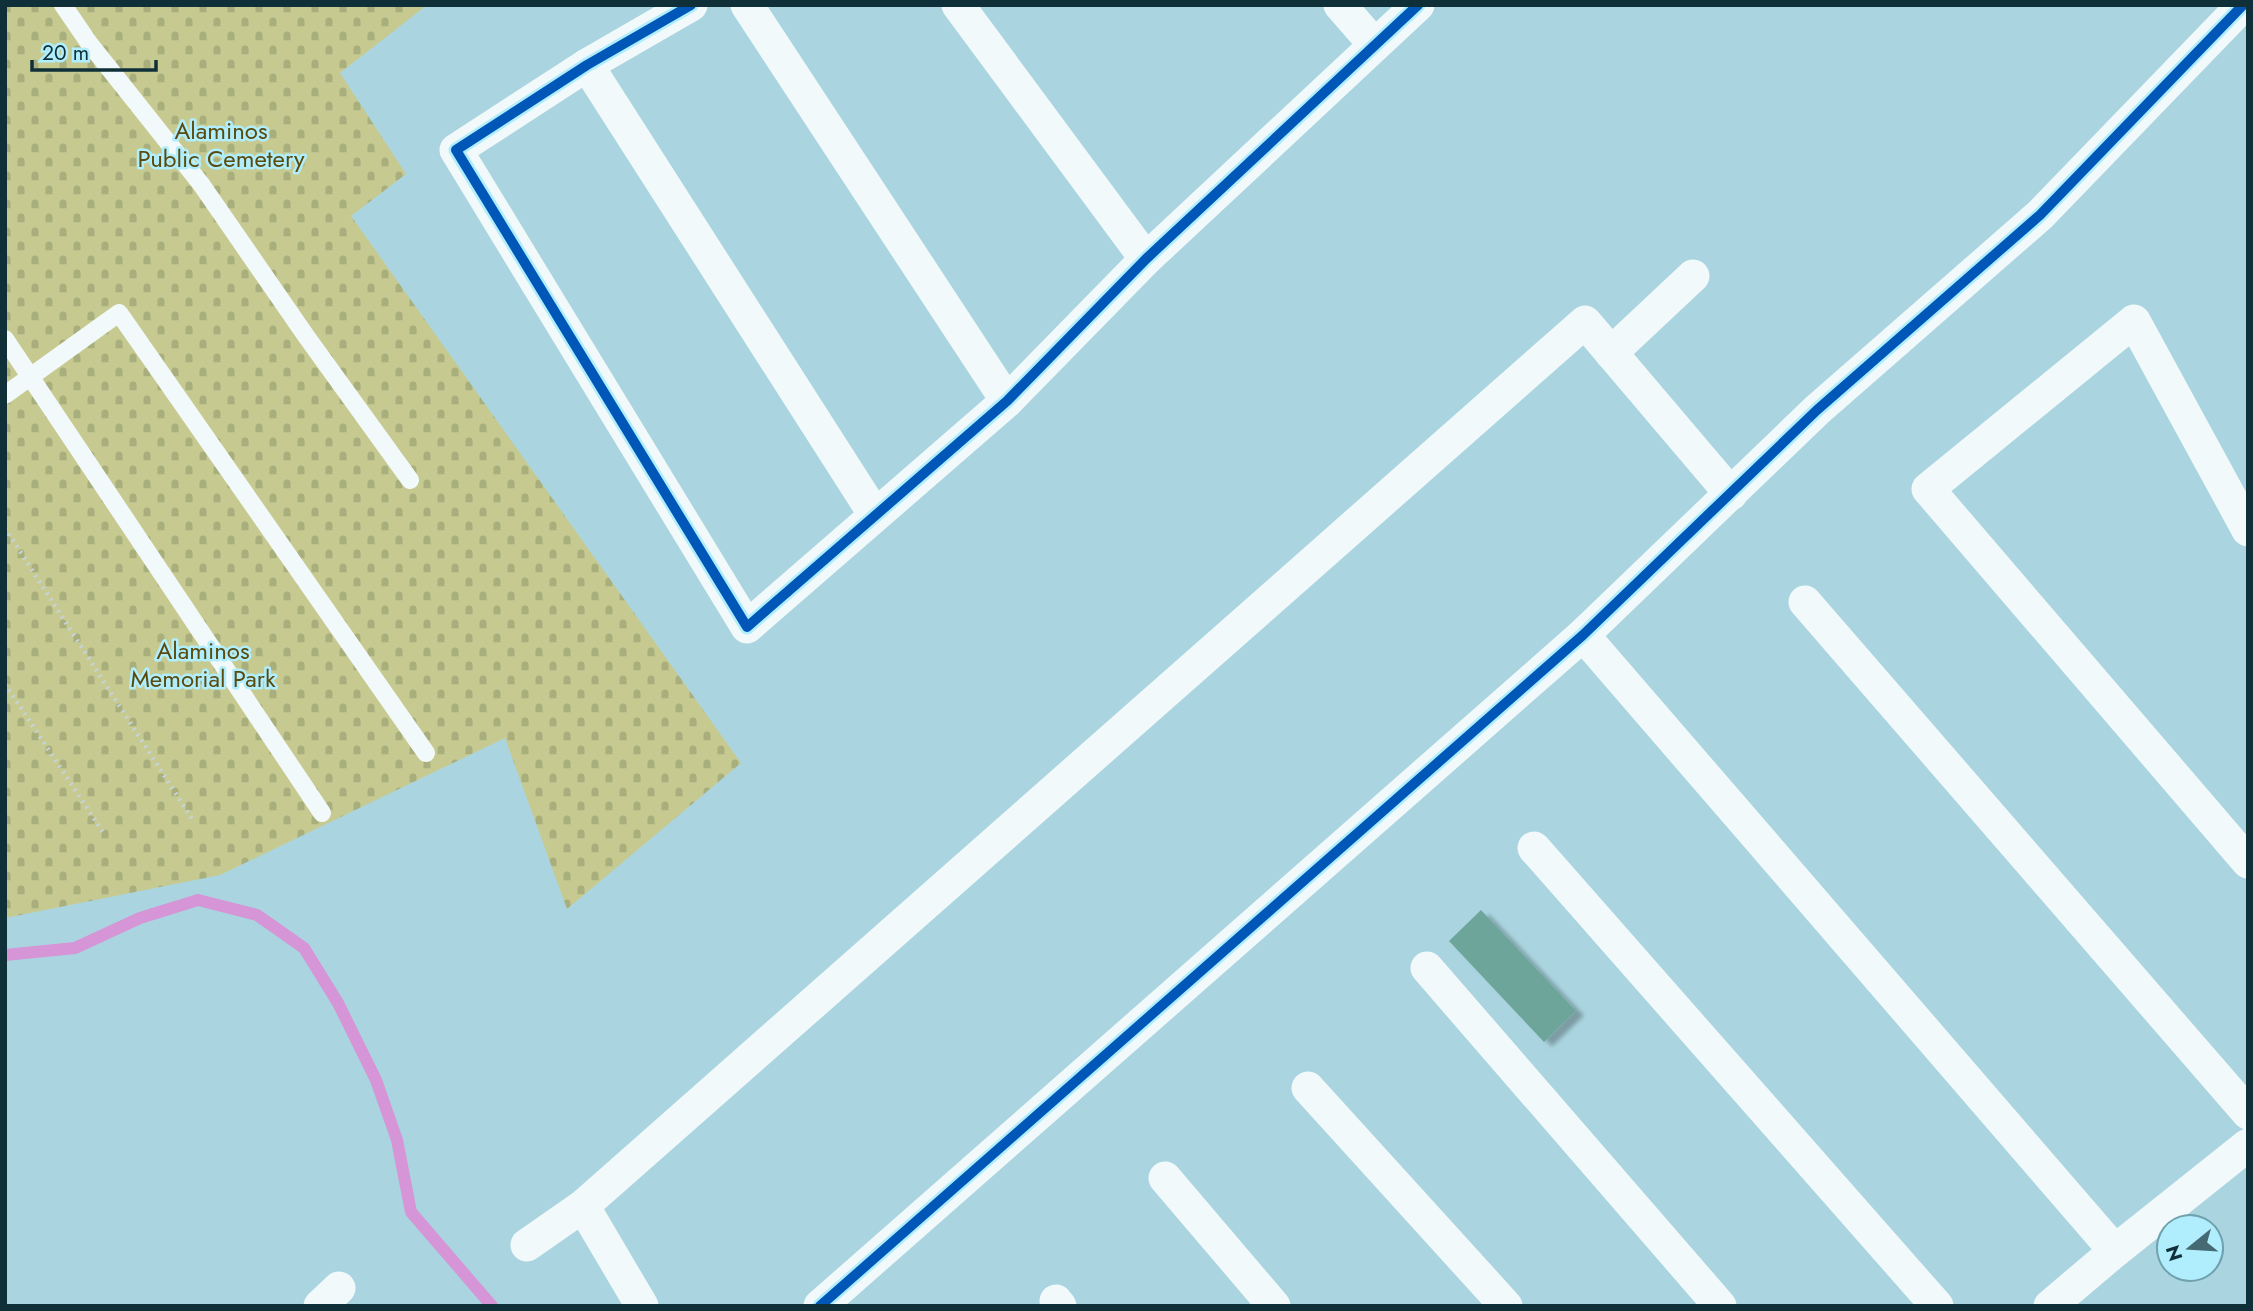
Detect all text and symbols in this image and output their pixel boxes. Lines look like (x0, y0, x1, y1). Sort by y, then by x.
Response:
scale bar (32, 28, 156, 72)
text: 20 m (42, 38, 89, 68)
park label: Alaminos Public Cemetery (138, 113, 305, 176)
park label: Alaminos Memorial Park (130, 633, 276, 696)
north arrow (2155, 1213, 2225, 1283)
text: N (2159, 1242, 2189, 1264)

